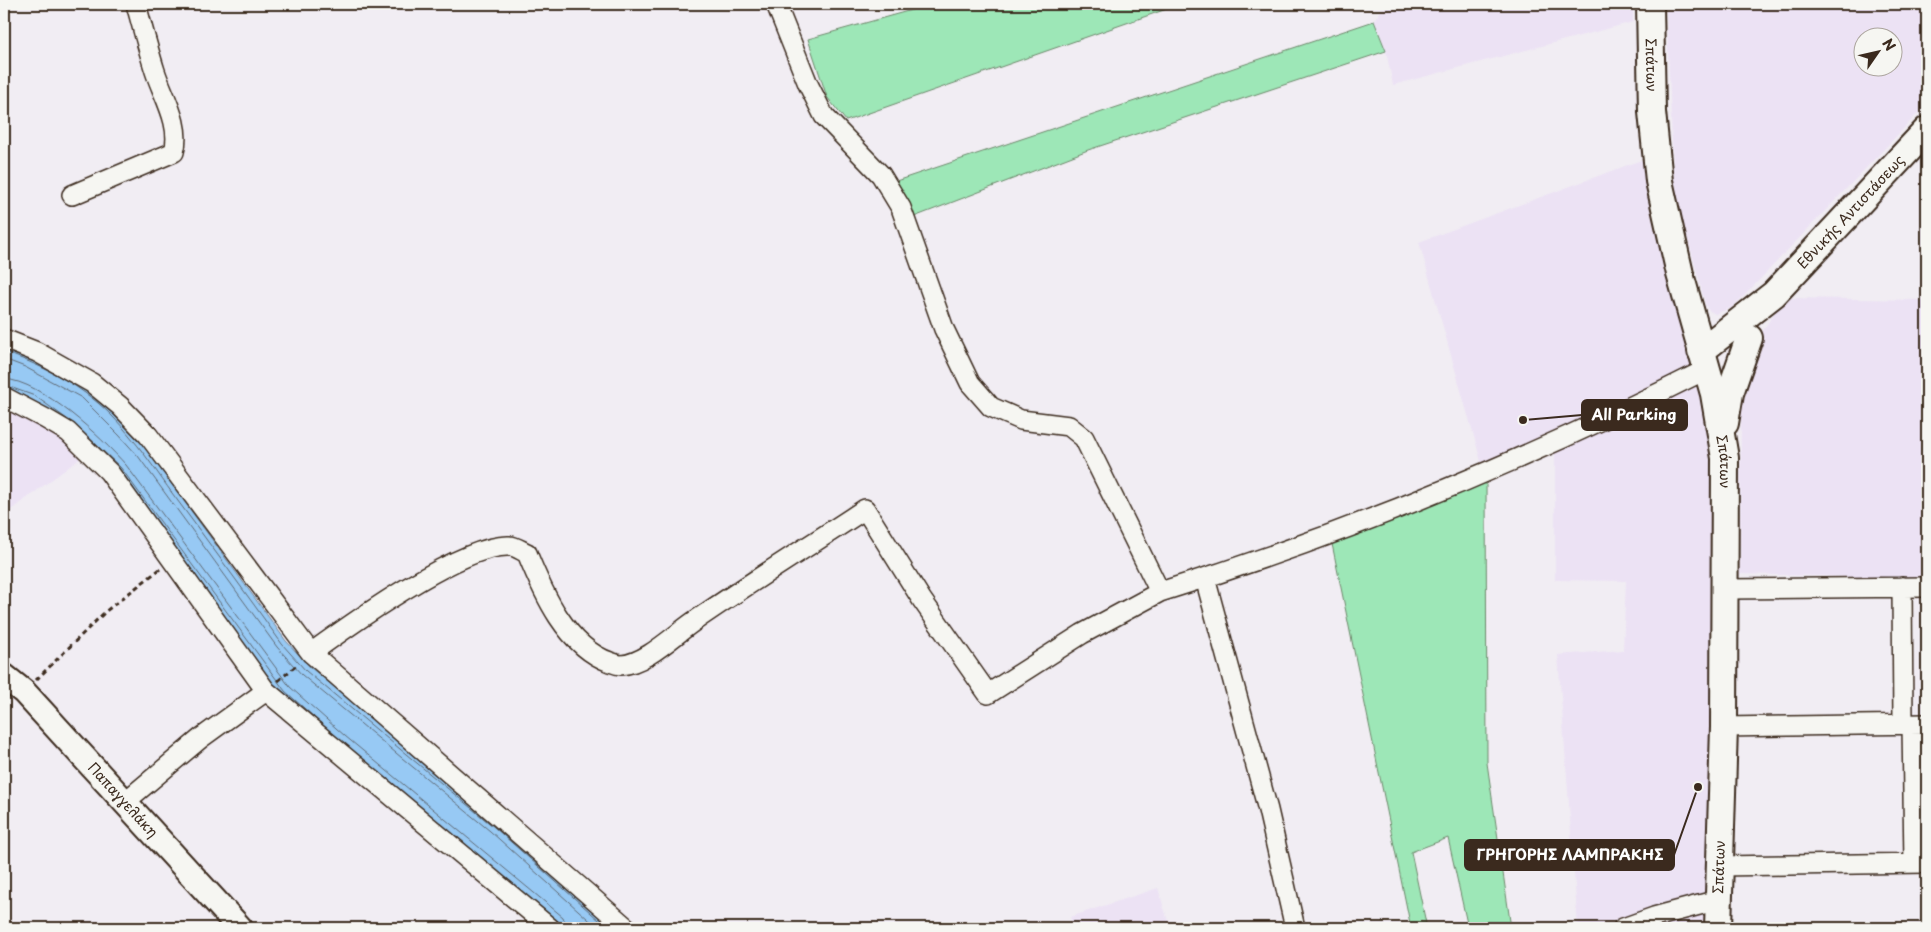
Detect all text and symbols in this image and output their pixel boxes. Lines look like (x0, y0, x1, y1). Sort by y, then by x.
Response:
north arrow (1854, 28, 1904, 78)
text: N (1877, 34, 1901, 55)
street label: Σπάτων (1641, 38, 1663, 92)
street label: Εθνικής Αντιστάσεως (1792, 150, 1909, 273)
callout: All Parking (1582, 400, 1687, 430)
text: All Parking (1591, 402, 1676, 425)
street label: Σπάτων (1711, 433, 1737, 488)
street label: Παπαγγελάκη (83, 757, 163, 842)
callout: ΓΡΗΓΟΡΗΣ ΛΑΜΠΡΑΚΗΣ (1465, 840, 1674, 870)
street label: Σπάτων (1707, 840, 1730, 894)
text: ΓΡΗΓΟΡΗΣ ΛΑΜΠΡΑΚΗΣ (1476, 842, 1664, 865)

